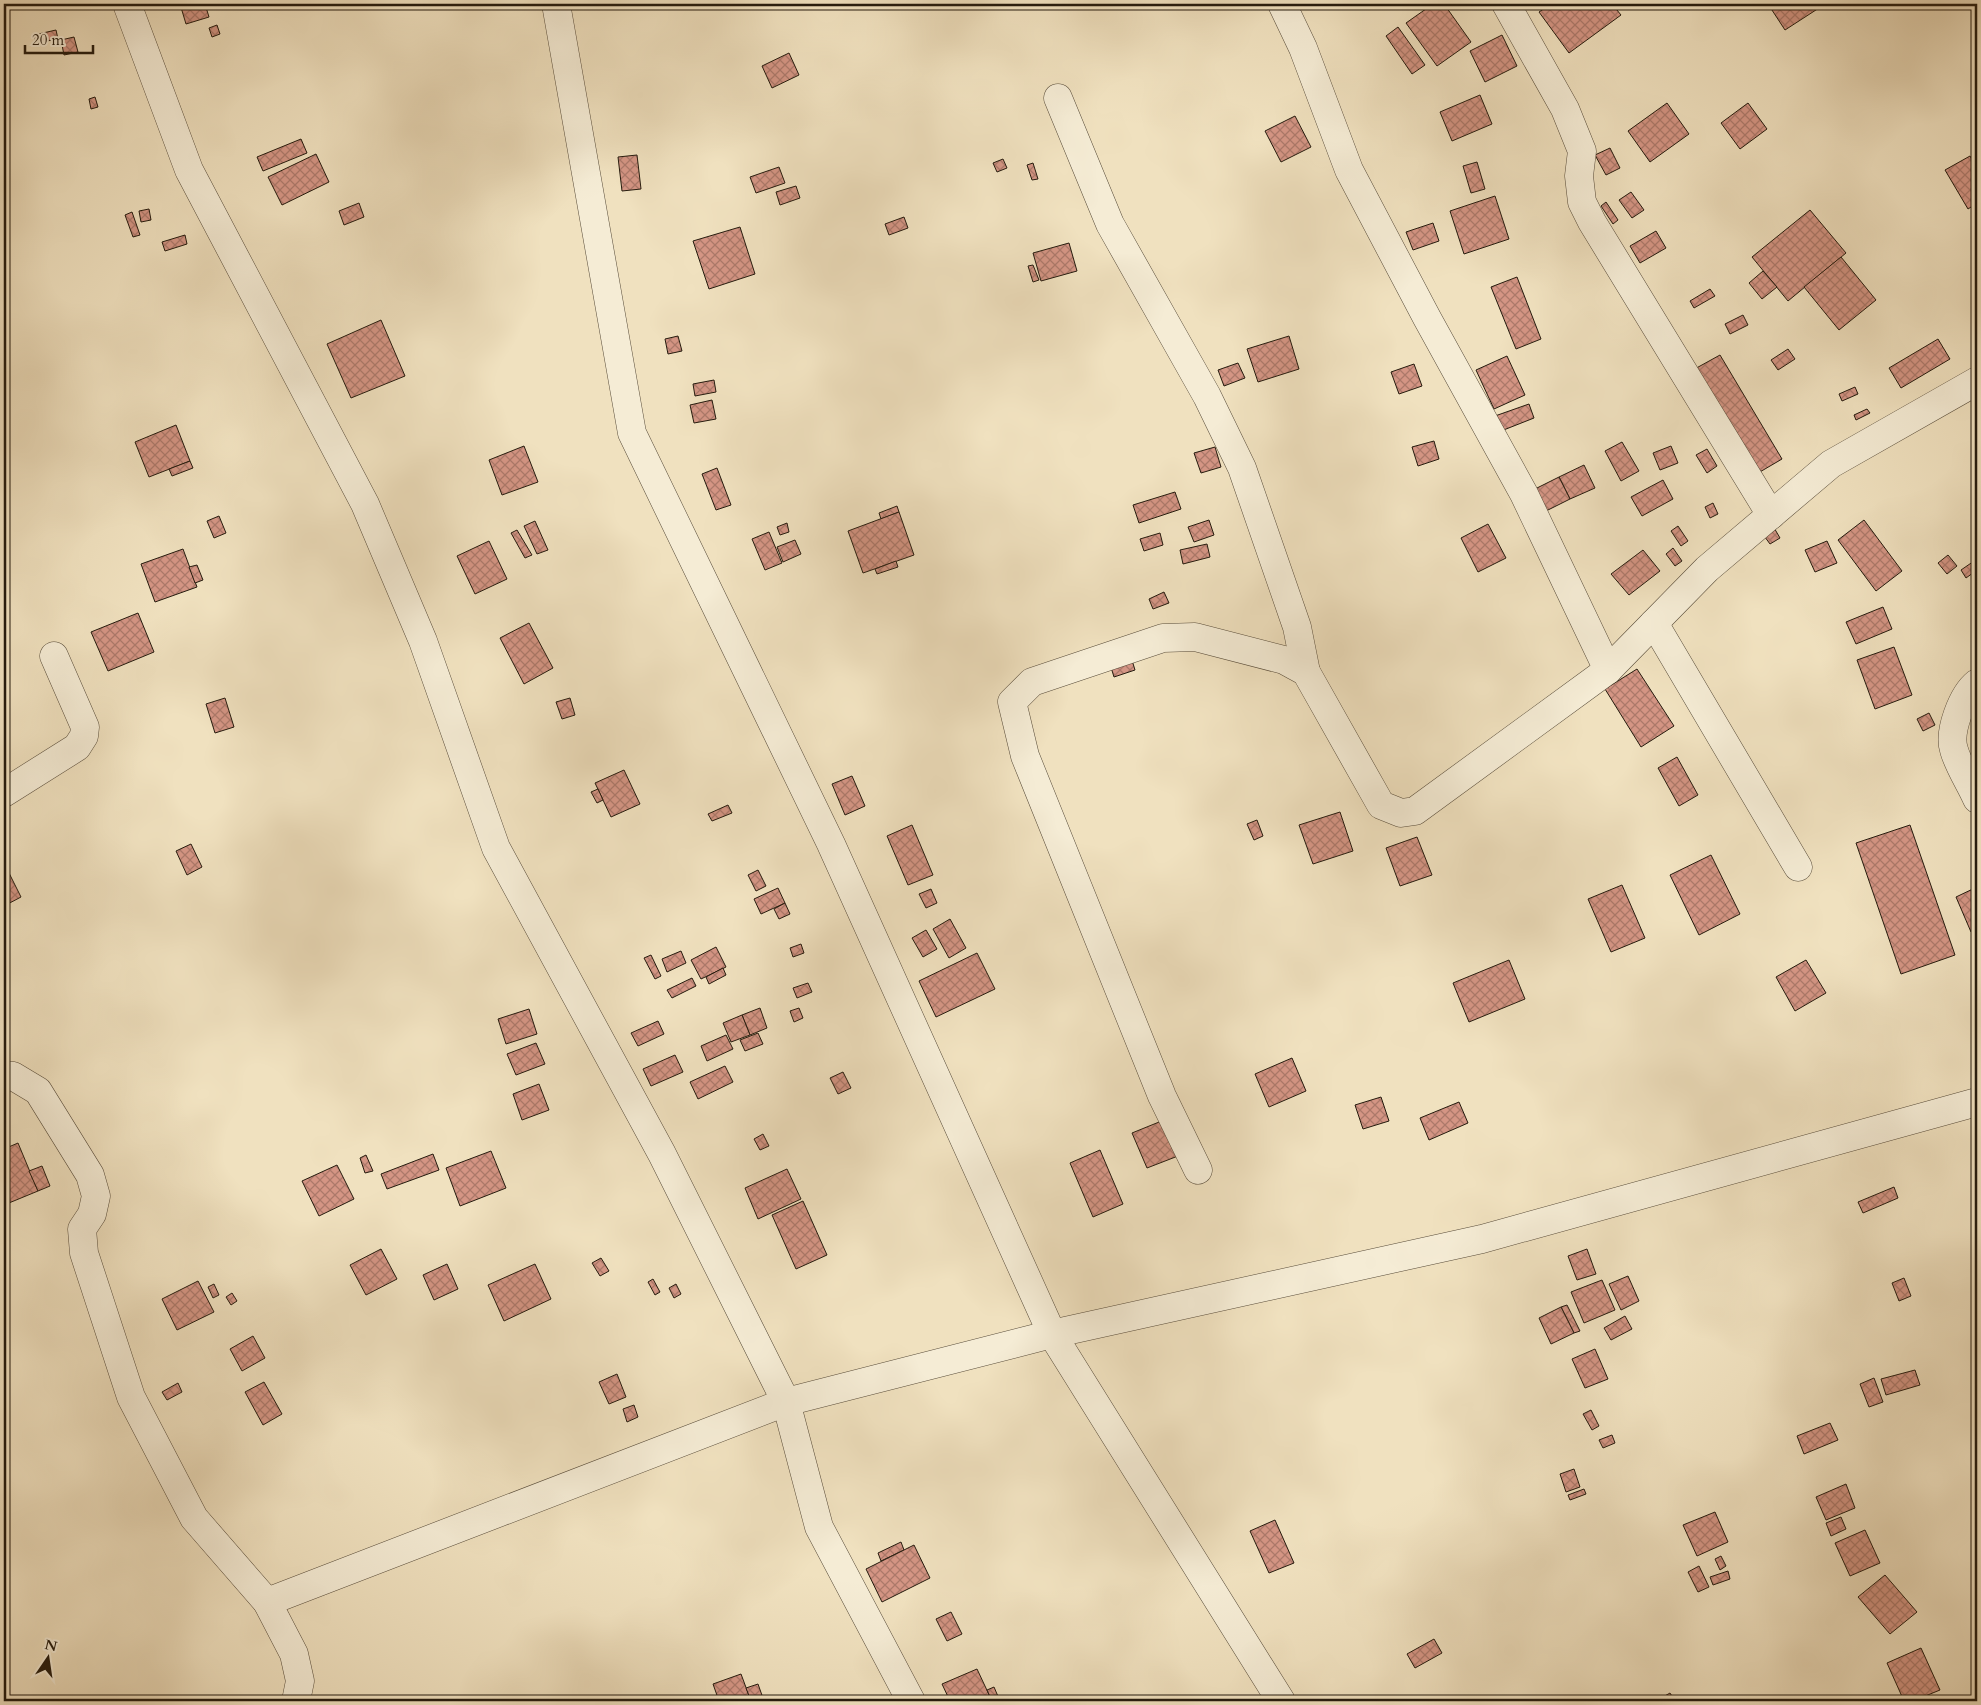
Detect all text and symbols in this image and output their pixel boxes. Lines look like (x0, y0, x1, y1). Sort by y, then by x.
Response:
scale bar (25, 22, 92, 54)
text: 20 m (32, 30, 64, 50)
north arrow (22, 1632, 72, 1682)
text: N (43, 1635, 59, 1656)

